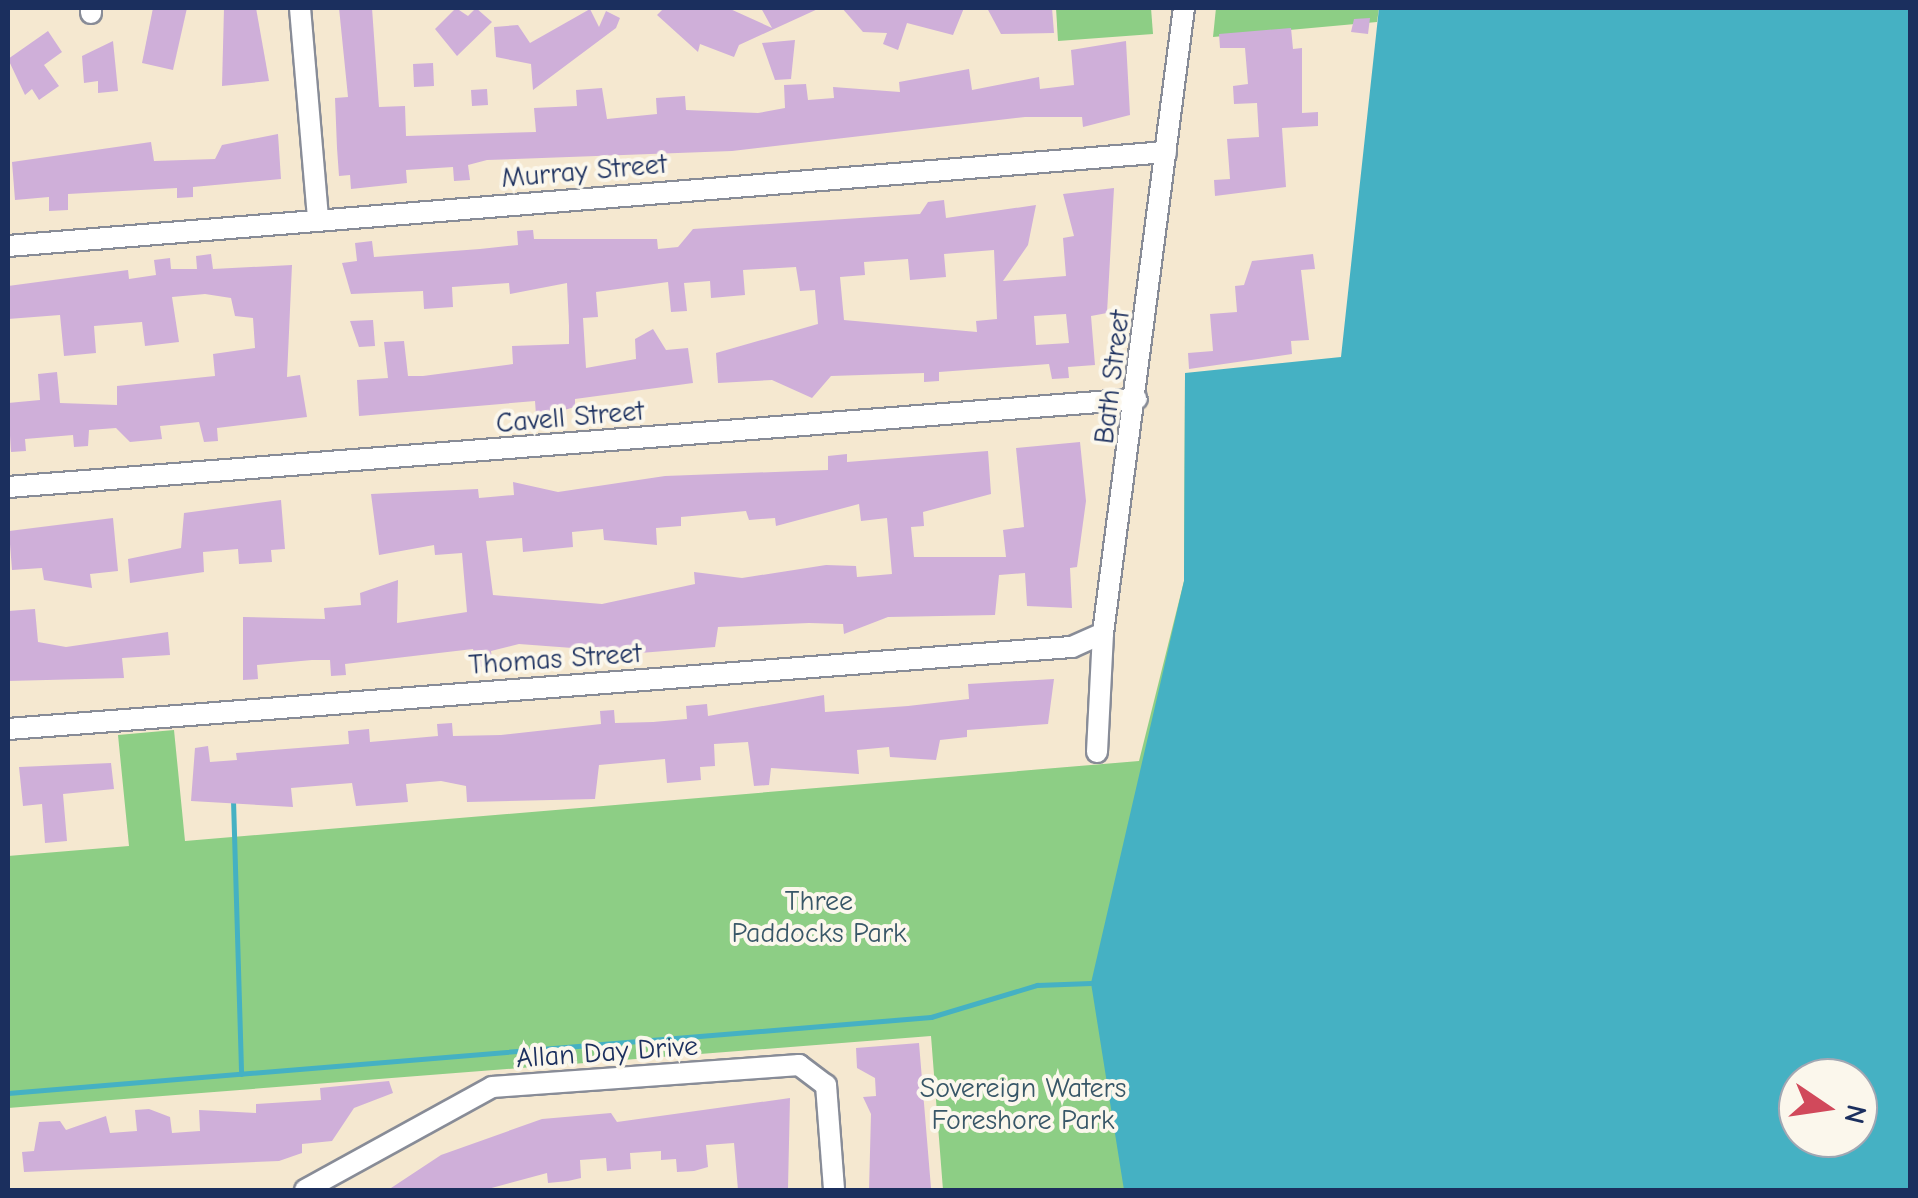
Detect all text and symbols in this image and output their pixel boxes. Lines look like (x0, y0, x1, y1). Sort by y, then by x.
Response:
street label: Murray Street (500, 147, 668, 195)
street label: Bath Street (1087, 308, 1137, 446)
street label: Cavell Street (495, 394, 645, 440)
street label: Thomas Street (467, 636, 643, 682)
park label: Three Paddocks Park (731, 884, 907, 950)
street label: Allan Day Drive (515, 1029, 699, 1075)
north arrow (1778, 1058, 1878, 1158)
park label: Sovereign Waters Foreshore Park (920, 1071, 1126, 1137)
text: N (1838, 1102, 1873, 1127)

